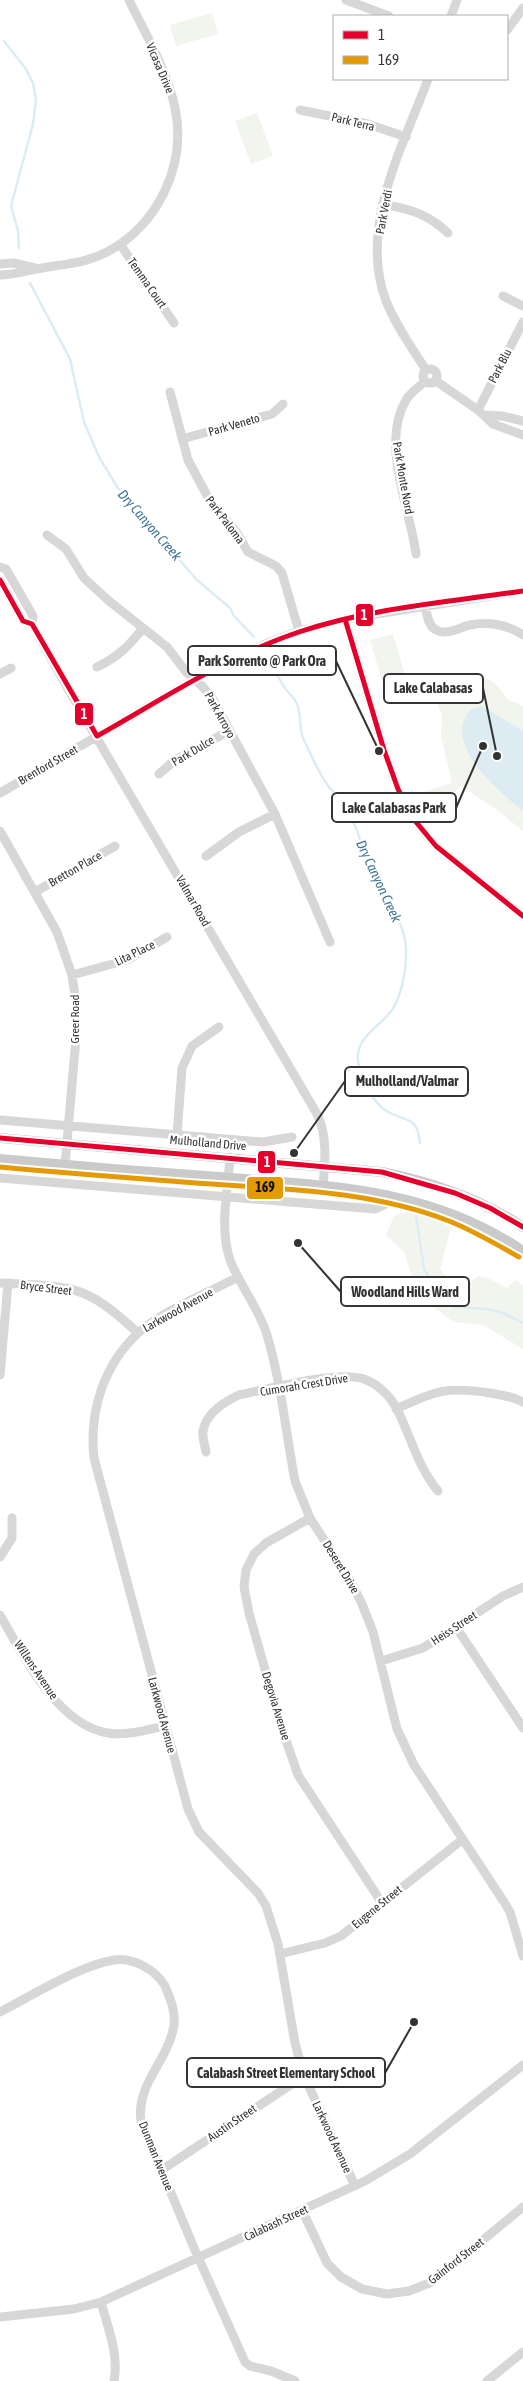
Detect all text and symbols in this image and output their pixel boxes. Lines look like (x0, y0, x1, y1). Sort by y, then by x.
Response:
legend (333, 15, 508, 80)
text: 1 (378, 26, 385, 43)
street label: Vicasa Drive (143, 41, 177, 95)
text: 169 (378, 51, 399, 68)
street label: Park Terra (330, 110, 376, 134)
street label: Park Verdi (373, 189, 395, 235)
street label: Temma Court (125, 255, 170, 311)
street label: Park Blu (486, 346, 515, 385)
street label: Park Veneto (207, 411, 262, 439)
street label: Park Monte Nord (390, 441, 416, 515)
water label: Dry Canyon Creek (115, 486, 186, 564)
street label: Park Paloma (203, 493, 247, 547)
line badge: 1 (355, 603, 374, 627)
text: 1 (361, 607, 368, 623)
callout: Park Sorrento @ Park Ora (188, 646, 336, 675)
text: Park Sorrento @ Park Ora (198, 653, 327, 669)
callout: Lake Calabasas (384, 674, 483, 703)
text: Lake Calabasas (394, 680, 472, 696)
street label: Park Arroyo (202, 689, 239, 741)
line badge: 1 (74, 702, 94, 726)
text: 1 (81, 706, 88, 722)
street label: Park Dulce (169, 733, 217, 769)
street label: Brenford Street (16, 742, 81, 788)
callout: Lake Calabasas Park (332, 793, 456, 822)
text: Lake Calabasas Park (342, 800, 447, 816)
water label: Dry Canyon Creek (353, 837, 405, 925)
street label: Bretton Place (46, 848, 104, 890)
street label: Valmar Road (173, 873, 213, 929)
street label: Lita Place (113, 937, 157, 969)
street label: Greer Road (68, 995, 82, 1043)
callout: Mulholland/Valmar (345, 1067, 468, 1096)
text: Mulholland/Valmar (356, 1073, 459, 1089)
street label: Mulholland Drive (169, 1133, 247, 1153)
line badge: 1 (257, 1150, 276, 1174)
text: 1 (264, 1154, 271, 1170)
line badge: 169 (246, 1176, 284, 1200)
text: 169 (255, 1179, 275, 1195)
callout: Woodland Hills Ward (341, 1277, 469, 1306)
street label: Bryce Street (19, 1278, 73, 1298)
text: Woodland Hills Ward (350, 1284, 459, 1300)
street label: Larkwood Avenue (141, 1285, 215, 1335)
street label: Cumorah Crest Drive (259, 1371, 349, 1399)
street label: Deseret Drive (320, 1538, 362, 1596)
street label: Heiss Street (429, 1608, 480, 1648)
street label: Willens Avenue (11, 1638, 61, 1702)
street label: Degovia Avenue (259, 1670, 293, 1742)
street label: Larkwood Avenue (145, 1676, 179, 1754)
street label: Eugene Street (349, 1882, 405, 1931)
callout: Calabash Street Elementary School (187, 2058, 385, 2087)
text: Calabash Street Elementary School (197, 2065, 376, 2081)
street label: Larkwood Avenue (309, 2099, 355, 2175)
street label: Austin Street (205, 2101, 260, 2144)
street label: Dunman Avenue (136, 2119, 176, 2193)
street label: Calabash Street (242, 2202, 311, 2244)
street label: Gainford Street (425, 2235, 487, 2287)

